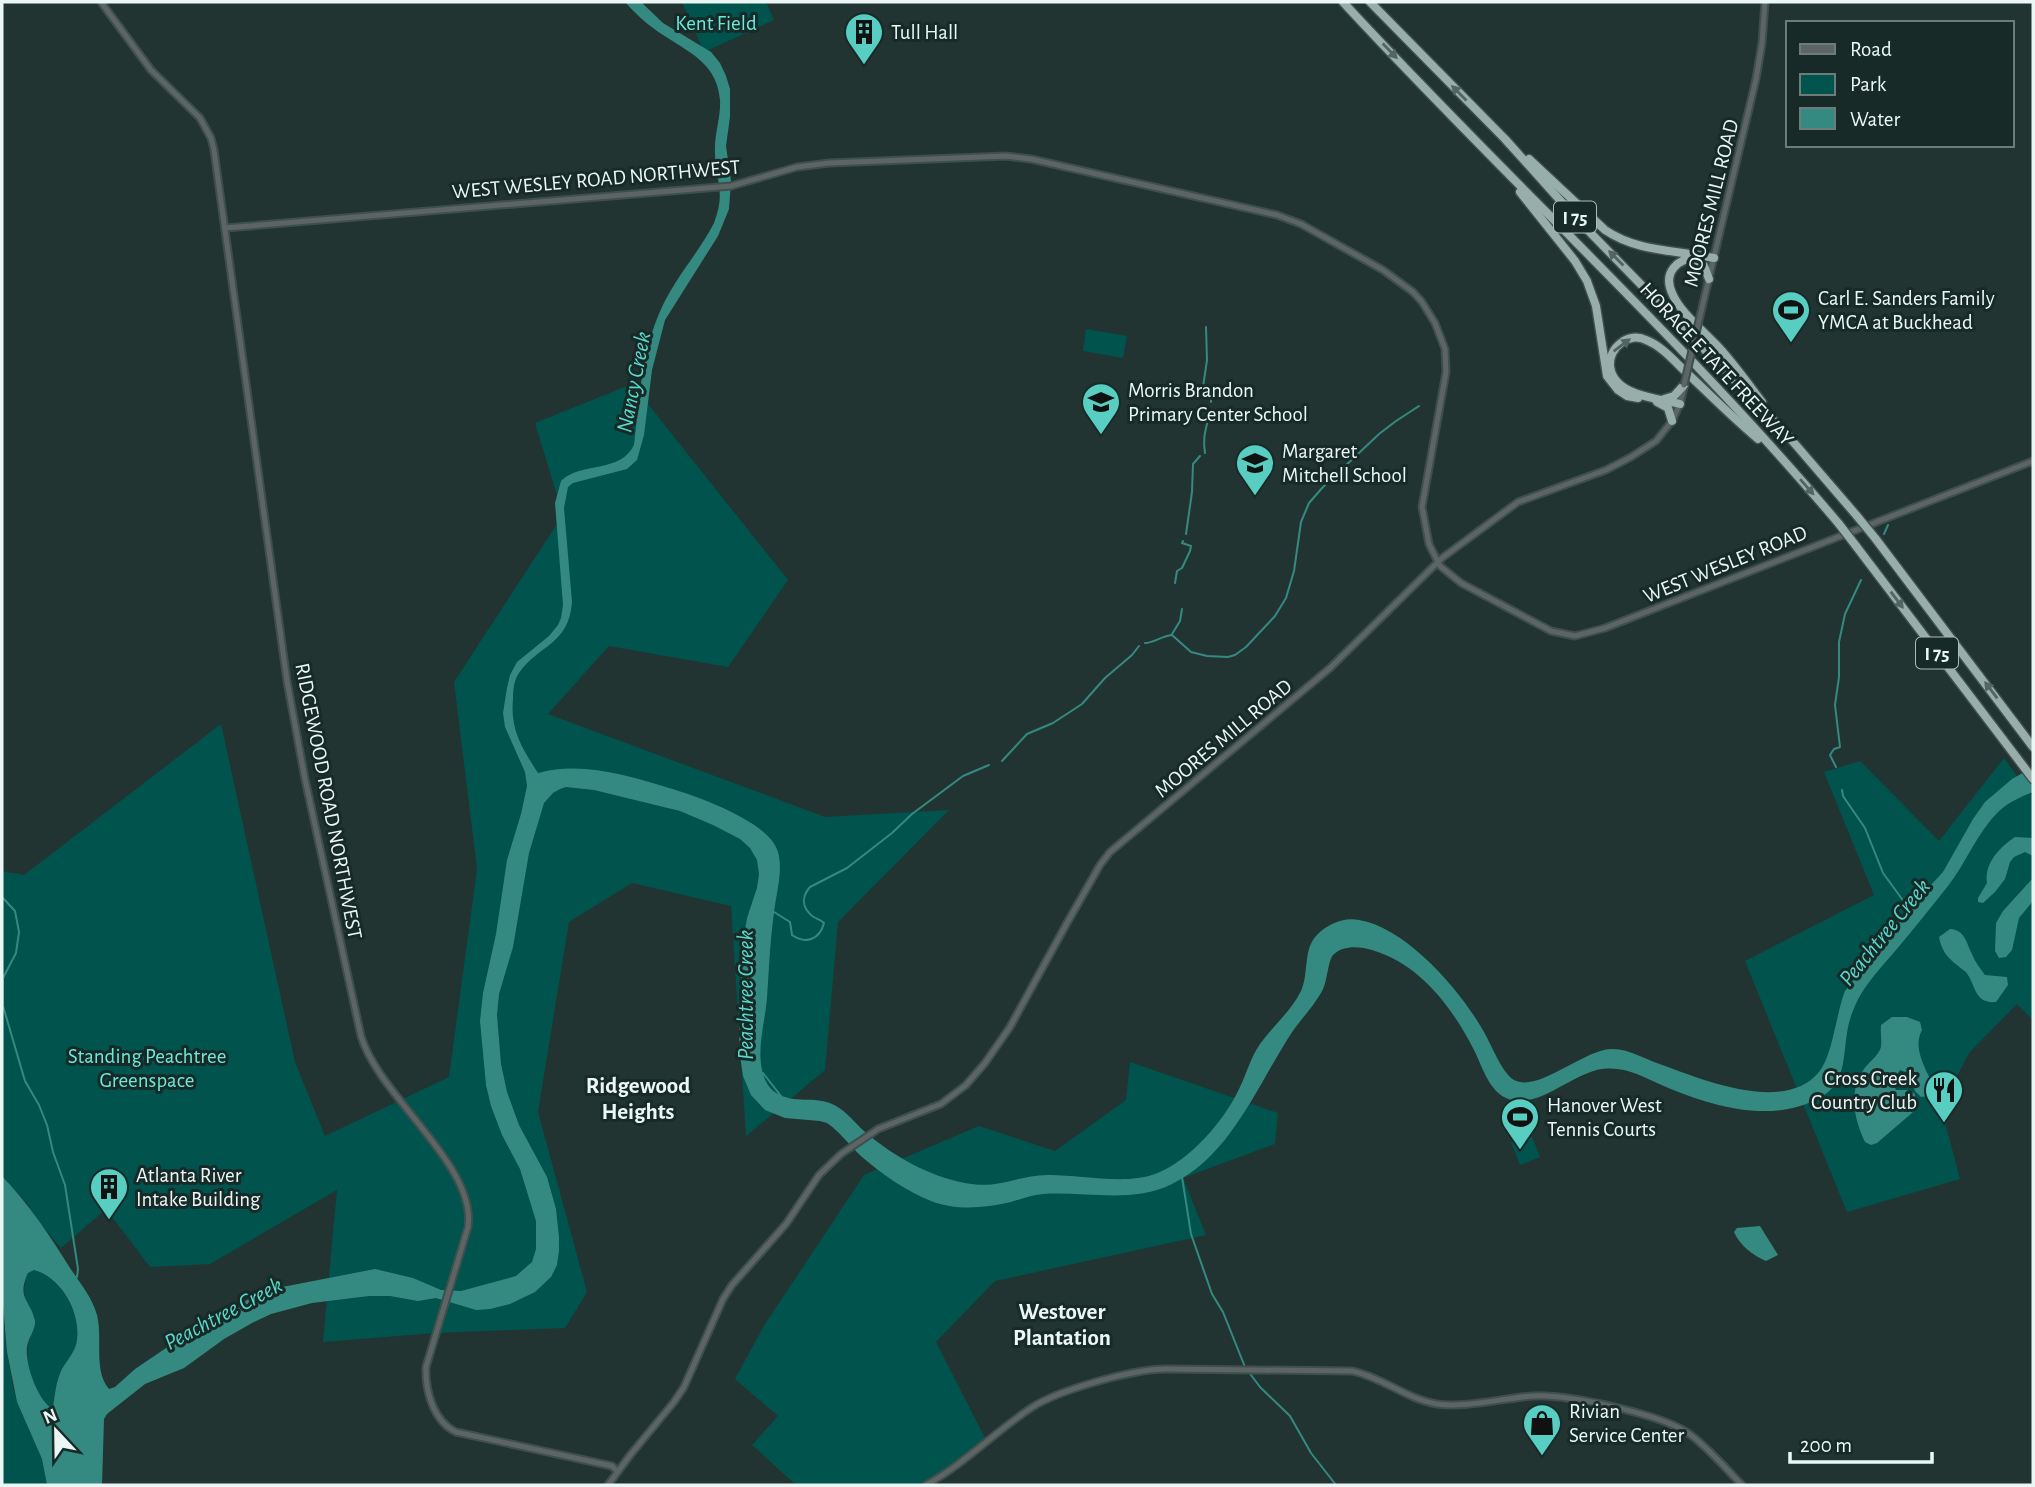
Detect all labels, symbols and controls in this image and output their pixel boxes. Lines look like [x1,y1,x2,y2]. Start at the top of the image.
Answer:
building icon: Tull Hall [843,11,885,66]
park label: Kent Field [675,13,757,34]
legend [1786,21,2014,147]
place label: Tull Hall [891,22,958,43]
text: Road [1850,39,1892,60]
one-way arrow [1382,42,1398,59]
text: Park [1850,74,1887,95]
one-way arrow [1451,85,1467,101]
text: Water [1850,109,1900,130]
street label: MOORES MILL ROAD [1681,117,1742,289]
street label: WEST WESLEY ROAD NORTHWEST [451,156,741,203]
road number: I 75 [1554,202,1596,232]
one-way arrow [1608,250,1624,267]
street label: HORACE E TATE FREEWAY [1636,279,1797,450]
place label: Carl E. Sanders Family YMCA at Buckhead [1818,288,1995,333]
sports icon: Carl E. Sanders Family YMCA at Buckhead [1770,289,1812,344]
water label: Nancy Creek [613,329,656,435]
one-way arrow [1613,338,1631,353]
place label: Morris Brandon Primary Center School [1128,380,1308,425]
school or university icon: Morris Brandon Primary Center School [1080,381,1122,436]
place label: Margaret Mitchell School [1282,441,1407,486]
school or university icon: Margaret Mitchell School [1234,442,1276,497]
one-way arrow [1799,478,1815,496]
street label: WEST WESLEY ROAD [1640,522,1810,607]
one-way arrow [1890,591,1904,610]
road number: I 75 [1916,638,1958,668]
street label: RIDGEWOOD ROAD NORTHWEST [291,661,366,941]
street label: MOORES MILL ROAD [1151,675,1296,802]
one-way arrow [1985,681,1999,699]
water label: Peachtree Creek [1835,875,1935,991]
water label: Peachtree Creek [735,930,758,1060]
park label: Standing Peachtree Greenspace [68,1046,226,1091]
place label: Cross Creek Country Club [1811,1068,1917,1113]
restaurant icon: Cross Creek Country Club [1923,1069,1965,1124]
district label: Ridgewood Heights [586,1075,690,1124]
place label: Hanover West Tennis Courts [1547,1095,1662,1140]
sports icon: Hanover West Tennis Courts [1499,1096,1541,1151]
place label: Atlanta River Intake Building [136,1165,261,1210]
building icon: Atlanta River Intake Building [88,1166,130,1221]
water label: Peachtree Creek [161,1273,287,1355]
district label: Westover Plantation [1013,1301,1111,1350]
north arrow [21,1396,91,1466]
place label: Rivian Service Center [1569,1401,1685,1446]
shop icon: Rivian Service Center [1521,1402,1563,1457]
text: N [41,1405,60,1428]
scale bar [1790,1420,1932,1464]
text: 200 m [1800,1435,1852,1456]

